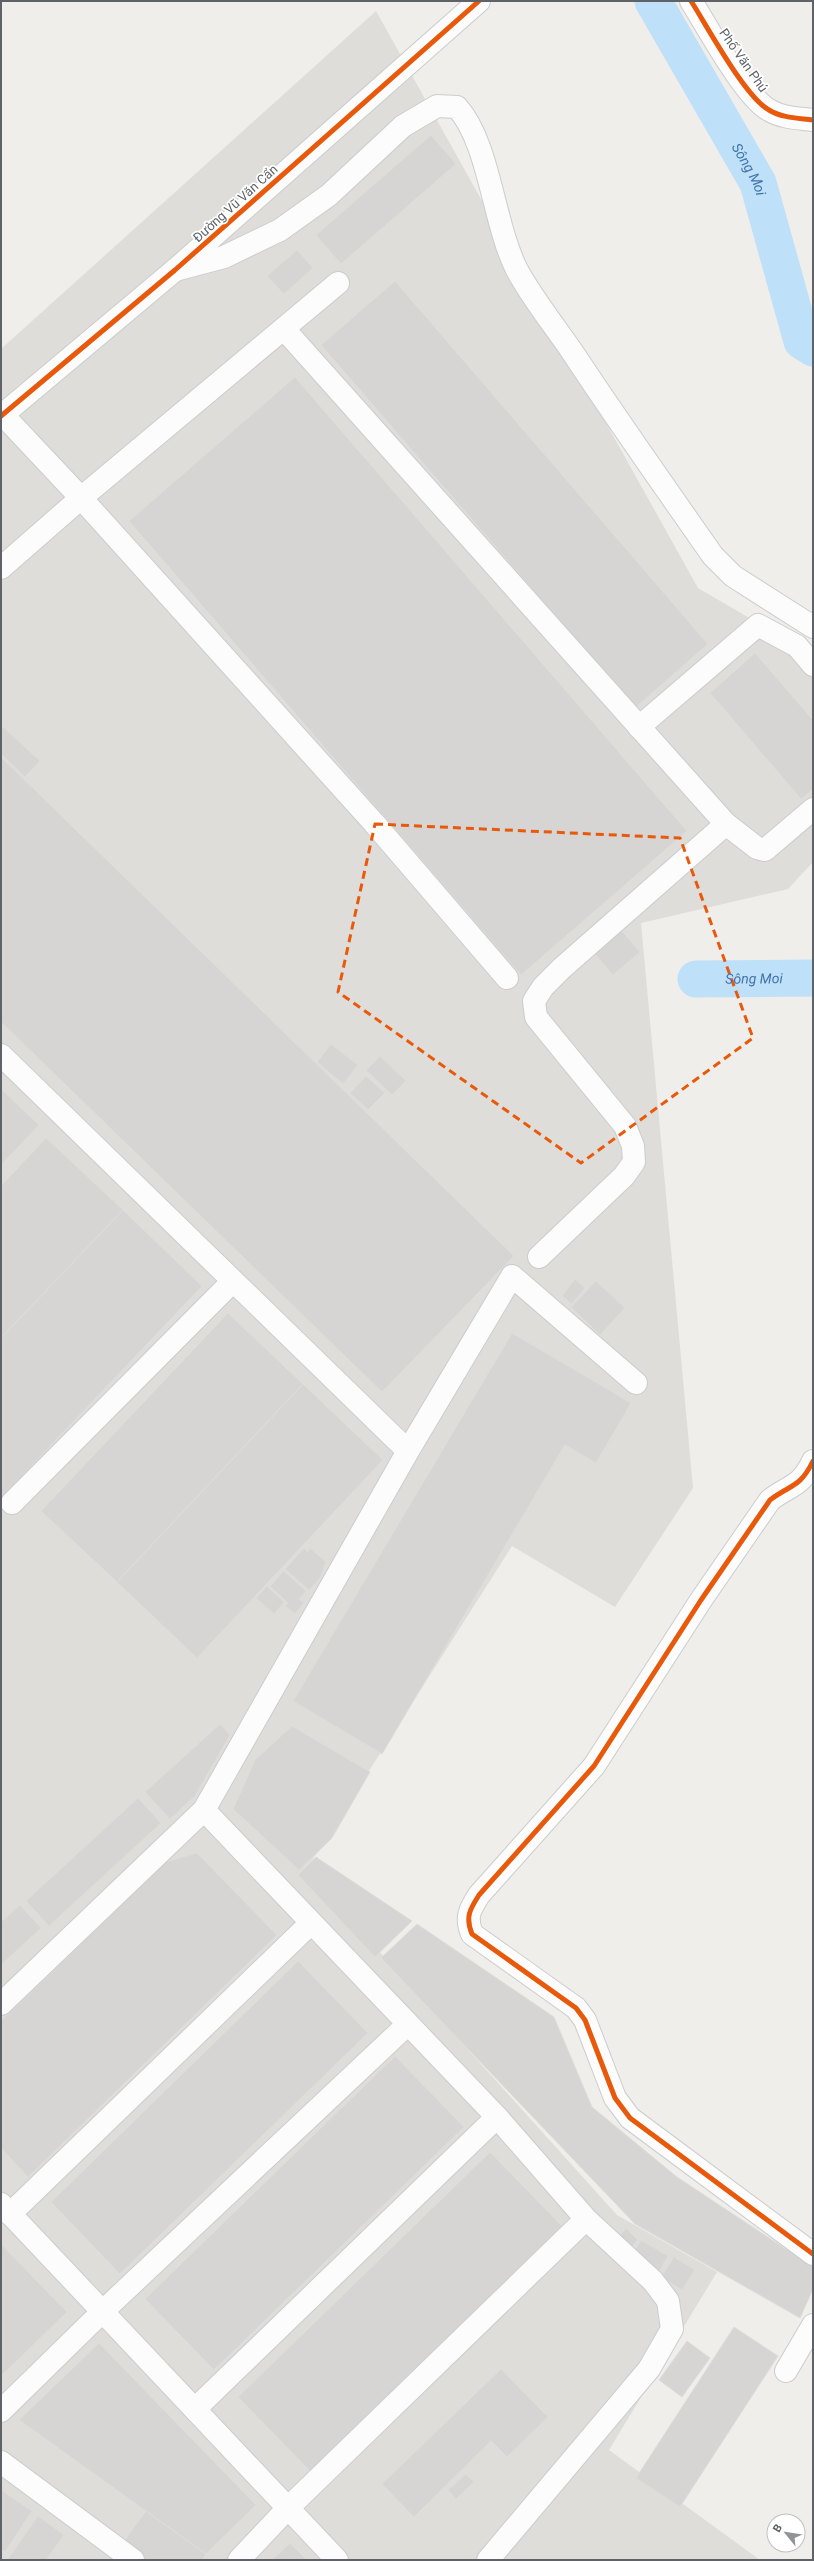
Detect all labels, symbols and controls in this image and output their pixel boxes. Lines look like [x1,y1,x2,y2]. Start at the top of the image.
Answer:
street label: Phố Văn Phú [716,26,771,95]
water label: Sông Moi [729,140,769,198]
street label: Đường Vũ Văn Cẩn [190,161,281,245]
water label: Sông Moi [725,970,783,987]
north arrow [766,2513,806,2553]
text: B [770,2522,785,2535]

